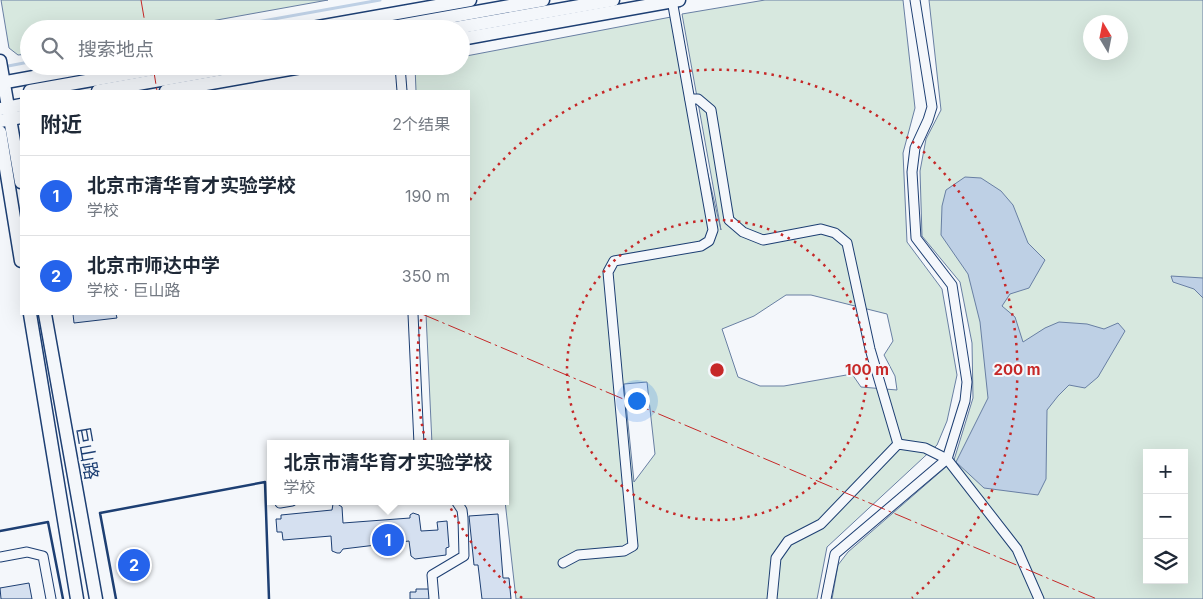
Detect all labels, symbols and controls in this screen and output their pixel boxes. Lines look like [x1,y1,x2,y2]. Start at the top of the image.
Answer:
north arrow [1083,15,1128,60]
search box [20,20,470,75]
icon: search [38,34,66,62]
text: 搜索地点 [78,38,154,61]
text: 附近 [40,112,82,137]
text: 2个结果 [392,114,450,134]
text: 北京市清华育才实验学校 [87,174,296,197]
text: 1 [53,186,59,206]
text: 190 m [405,186,450,206]
text: 学校 [87,200,119,220]
text: 北京市师达中学 [87,254,220,277]
text: 2 [51,266,61,286]
text: 350 m [402,266,450,286]
text: 学校 · 巨山路 [87,280,181,300]
text: 100 m [845,360,889,379]
text: 200 m [994,360,1040,379]
centre of rings [708,361,726,379]
your location [624,388,650,414]
street label: 巨山路 [72,425,103,481]
popup [267,440,509,505]
map controls [1143,449,1188,584]
button: + [1143,449,1188,494]
text: 北京市清华育才实验学校 [283,451,493,474]
text: 学校 [283,477,316,497]
button: − [1143,494,1188,539]
pin: 1 [372,521,404,559]
button: layers [1143,539,1188,584]
pin: 2 [118,546,150,584]

